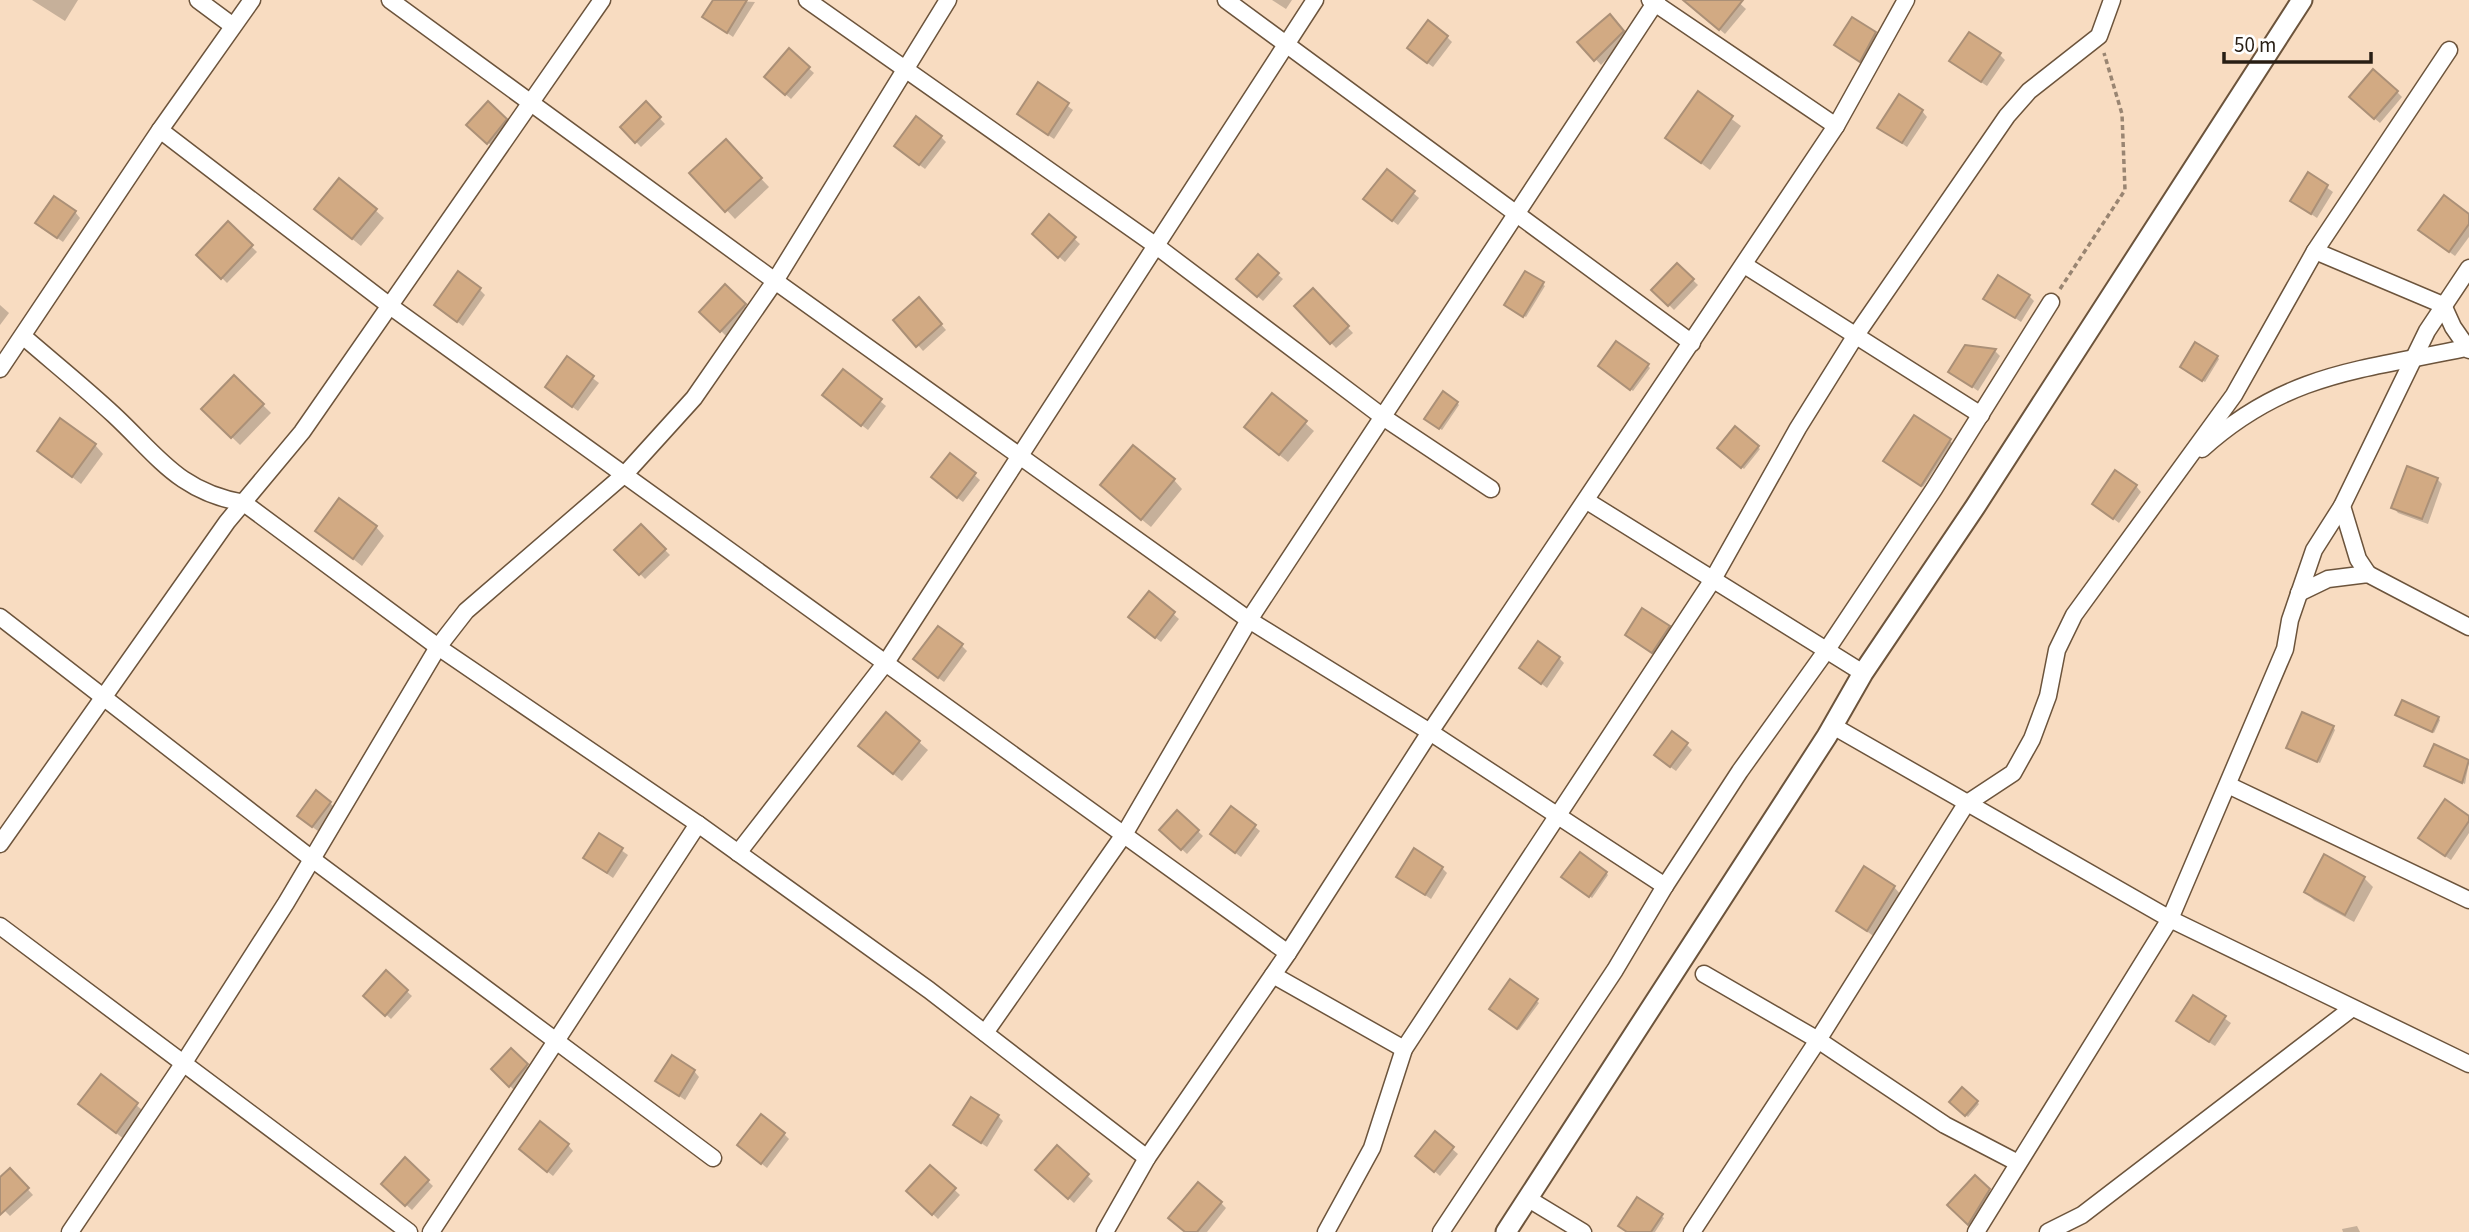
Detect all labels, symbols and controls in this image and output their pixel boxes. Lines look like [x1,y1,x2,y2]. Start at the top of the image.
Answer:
scale bar [2224,21,2371,65]
text: 50 m [2234,30,2276,60]

